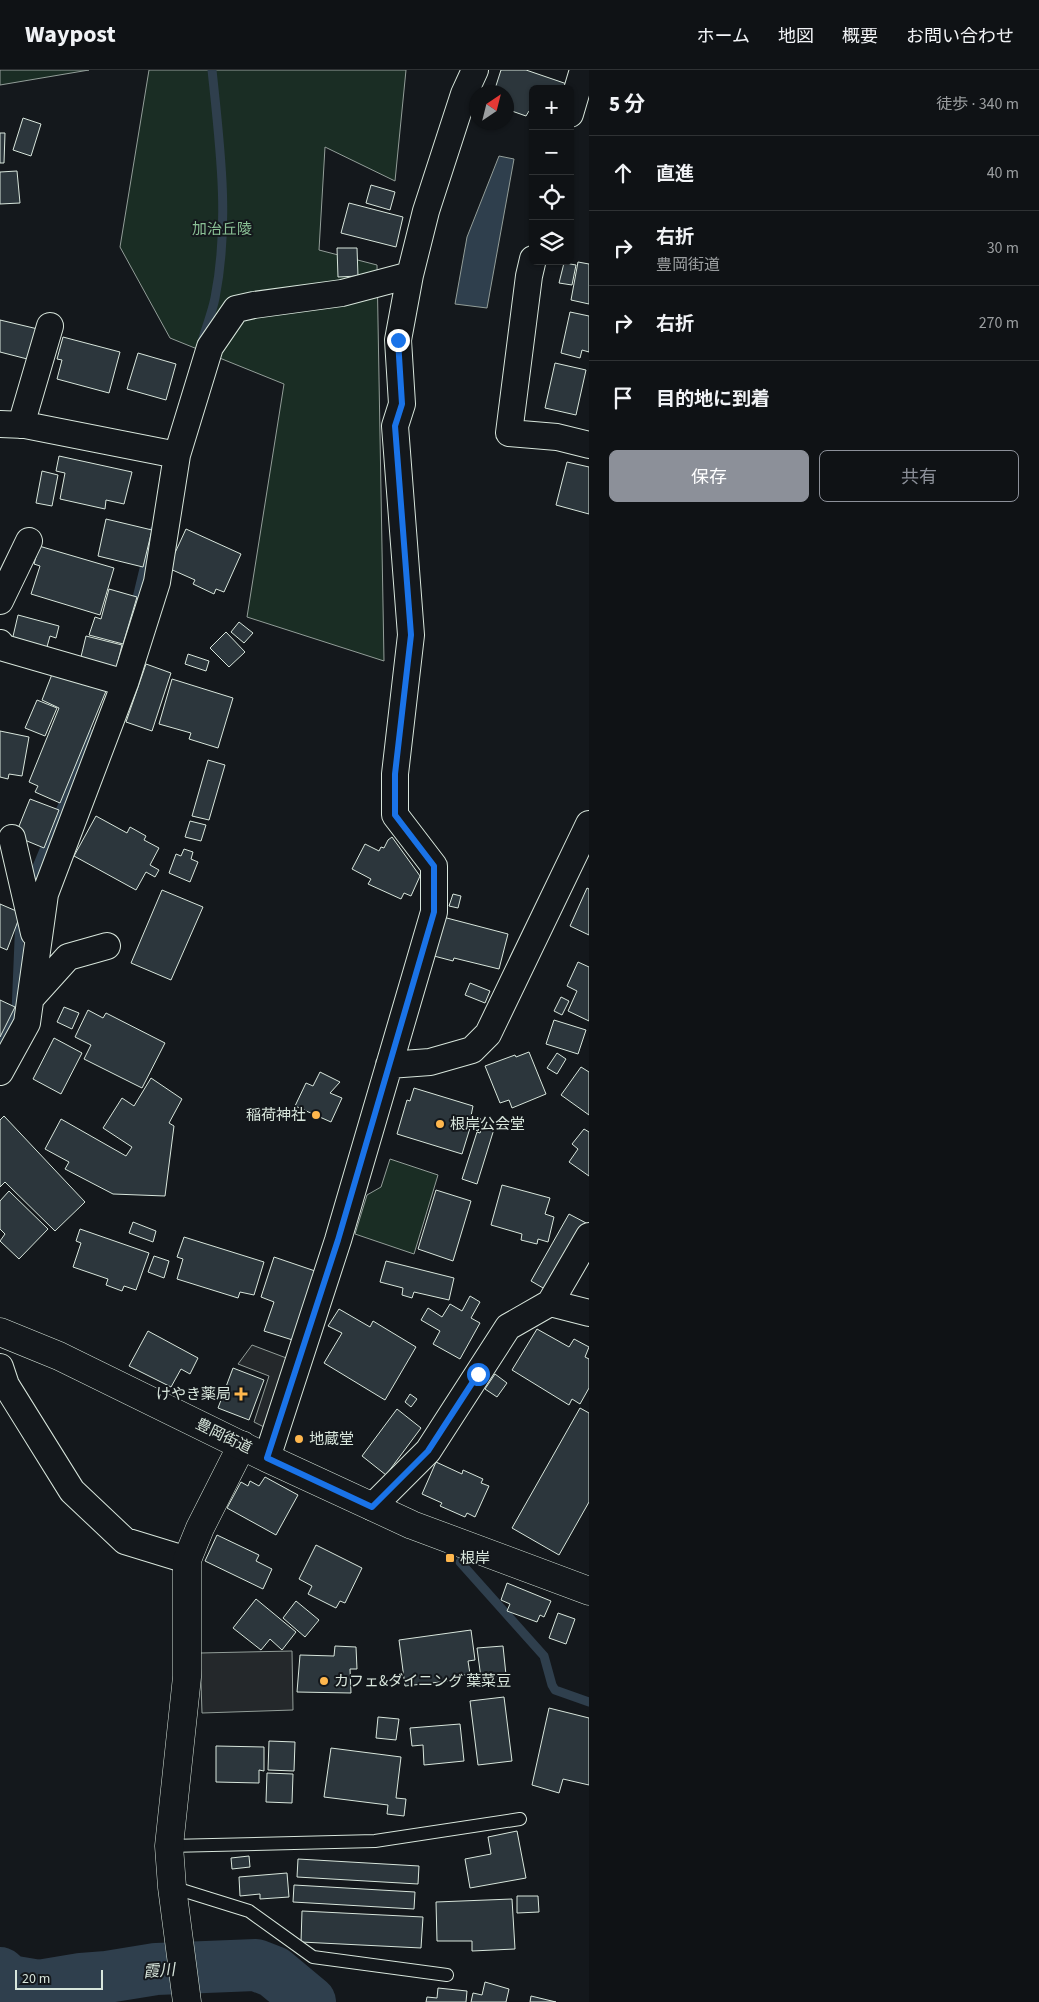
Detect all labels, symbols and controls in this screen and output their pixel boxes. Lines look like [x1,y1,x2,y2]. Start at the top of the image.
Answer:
text: Waypost [25,17,116,52]
text: ホーム [697,24,750,49]
text: 地図 [778,24,814,49]
text: 概要 [842,24,878,49]
text: お問い合わせ [906,24,1014,49]
north arrow [469,85,514,130]
map controls [529,85,574,265]
button: + [529,85,574,130]
text: 5 分 [609,89,645,119]
text: 徒歩 · 340 m [936,93,1019,115]
button: − [529,130,574,175]
icon: ahead [609,159,637,187]
text: 直進 [656,161,694,188]
text: 40 m [987,162,1019,184]
button: locate [529,175,574,220]
park label: 加治丘陵 [192,219,252,240]
button: layers [529,220,574,265]
text: 右折 [656,224,694,251]
icon: right [609,234,637,262]
text: 30 m [987,237,1019,259]
text: 豊岡街道 [656,254,720,276]
icon: right [609,309,637,337]
text: 右折 [656,311,694,338]
text: 270 m [979,312,1019,334]
route end [387,329,410,352]
icon: arrive [609,384,637,412]
text: 目的地に到着 [656,386,770,413]
button: 保存 [609,450,809,502]
button: 共有 [819,450,1019,502]
place label: 稲荷神社 [246,1105,306,1126]
marker: 稲荷神社 [310,1109,322,1121]
place label: 根岸公会堂 [450,1114,525,1135]
marker: 根岸公会堂 [434,1118,446,1130]
route start [467,1363,490,1386]
place label: けやき薬局 [156,1384,231,1405]
marker: けやき薬局 [235,1388,247,1400]
street label: 豊岡街道 [192,1414,255,1459]
place label: 地蔵堂 [309,1429,354,1450]
marker: 地蔵堂 [293,1433,305,1445]
place label: 根岸 [460,1548,490,1569]
marker: 根岸 [444,1552,456,1564]
place label: カフェ&ダイニング 葉菜豆 [334,1671,511,1692]
marker: カフェ&ダイニング 葉菜豆 [318,1675,330,1687]
water label: 霞川 [142,1958,178,1983]
scale bar [15,1967,102,1990]
text: 20 m [22,1969,50,1989]

